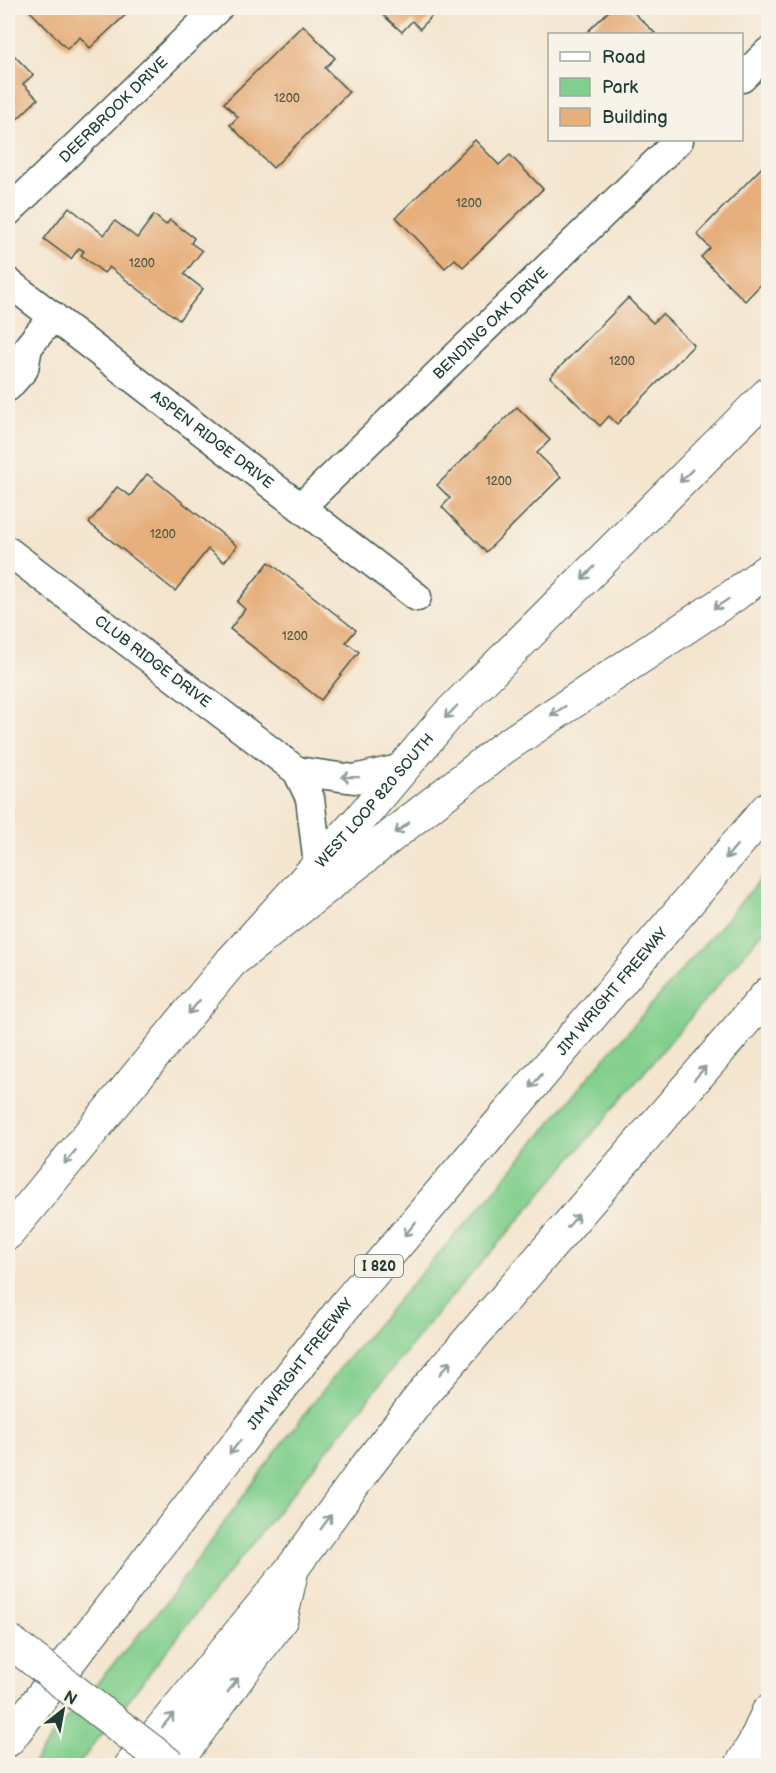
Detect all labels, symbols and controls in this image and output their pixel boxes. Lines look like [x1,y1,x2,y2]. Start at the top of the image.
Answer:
legend [548,33,743,141]
text: Road [602,47,646,68]
street label: DEERBROOK DRIVE [55,53,172,167]
text: Park [602,77,638,98]
house number: 1200 [274,91,300,106]
text: Building [602,107,668,128]
house number: 1200 [456,196,482,211]
house number: 1200 [129,256,155,271]
street label: BENDING OAK DRIVE [429,263,552,384]
house number: 1200 [609,354,635,369]
street label: ASPEN RIDGE DRIVE [147,387,277,493]
one-way arrow [678,468,693,483]
house number: 1200 [486,474,512,489]
house number: 1200 [150,527,176,542]
one-way arrow [580,566,595,581]
one-way arrow [713,598,730,610]
street label: CLUB RIDGE DRIVE [90,611,215,712]
house number: 1200 [282,629,308,644]
one-way arrow [444,704,458,719]
one-way arrow [550,706,567,718]
street label: WEST LOOP 820 SOUTH [312,730,438,872]
one-way arrow [341,771,361,783]
one-way arrow [394,821,410,834]
one-way arrow [724,844,737,860]
street label: JIM WRIGHT FREEWAY [553,924,672,1060]
one-way arrow [187,999,201,1014]
one-way arrow [693,1066,707,1081]
one-way arrow [529,1073,543,1088]
one-way arrow [63,1149,77,1164]
one-way arrow [566,1213,579,1229]
one-way arrow [403,1221,417,1236]
road number: I 820 [355,1255,403,1277]
street label: JIM WRIGHT FREEWAY [243,1294,357,1434]
one-way arrow [438,1361,452,1376]
one-way arrow [229,1439,242,1455]
one-way arrow [320,1515,332,1531]
one-way arrow [227,1677,239,1693]
north arrow [33,1680,93,1740]
text: N [60,1687,80,1710]
one-way arrow [161,1713,175,1728]

